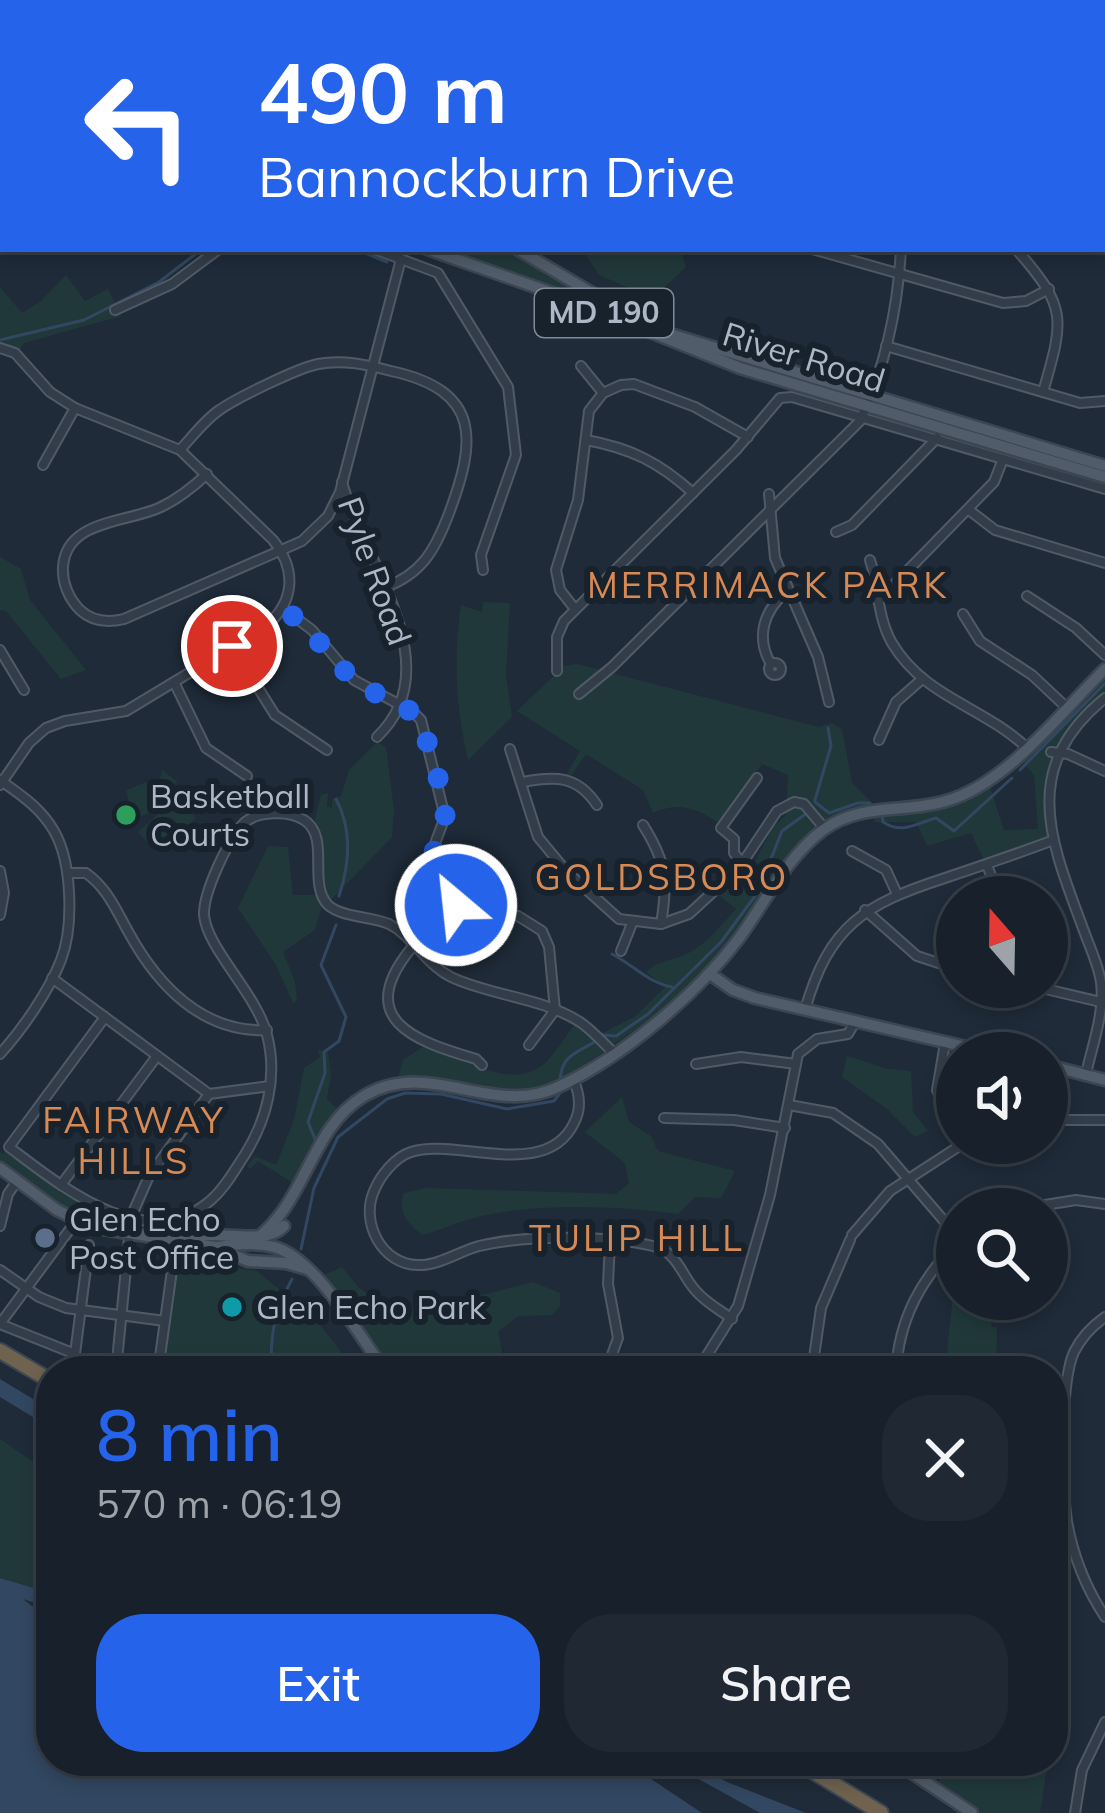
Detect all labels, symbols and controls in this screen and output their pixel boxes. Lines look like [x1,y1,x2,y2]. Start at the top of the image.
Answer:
text: 490 m [258,39,508,144]
icon: left [60,48,216,204]
text: Bannockburn Drive [258,143,735,211]
road number: MD 190 [535,289,673,337]
street label: River Road [718,312,890,401]
street label: Pyle Road [330,491,421,650]
district label: MERRIMACK PARK [587,562,949,607]
pin [181,595,283,697]
icon: arrive [199,613,265,679]
place label: Basketball Courts [150,775,310,854]
marker: Basketball Courts [113,802,139,828]
position arrow [393,842,519,968]
district label: GOLDSBORO [535,854,789,899]
north arrow [936,876,1068,1008]
map controls [936,876,1068,1320]
button: sound [936,1032,1068,1164]
district label: FAIRWAY HILLS [42,1097,226,1183]
button: search [936,1188,1068,1320]
place label: Glen Echo Post Office [69,1198,234,1277]
district label: TULIP HILL [529,1215,745,1260]
marker: Glen Echo Post Office [32,1225,58,1251]
place label: Glen Echo Park [256,1286,487,1327]
marker: Glen Echo Park [219,1294,245,1320]
text: 8 min [96,1389,283,1479]
button: close [882,1395,1008,1521]
text: 570 m · 06:19 [96,1479,342,1528]
button: Exit [96,1614,540,1752]
button: Share [564,1614,1008,1752]

